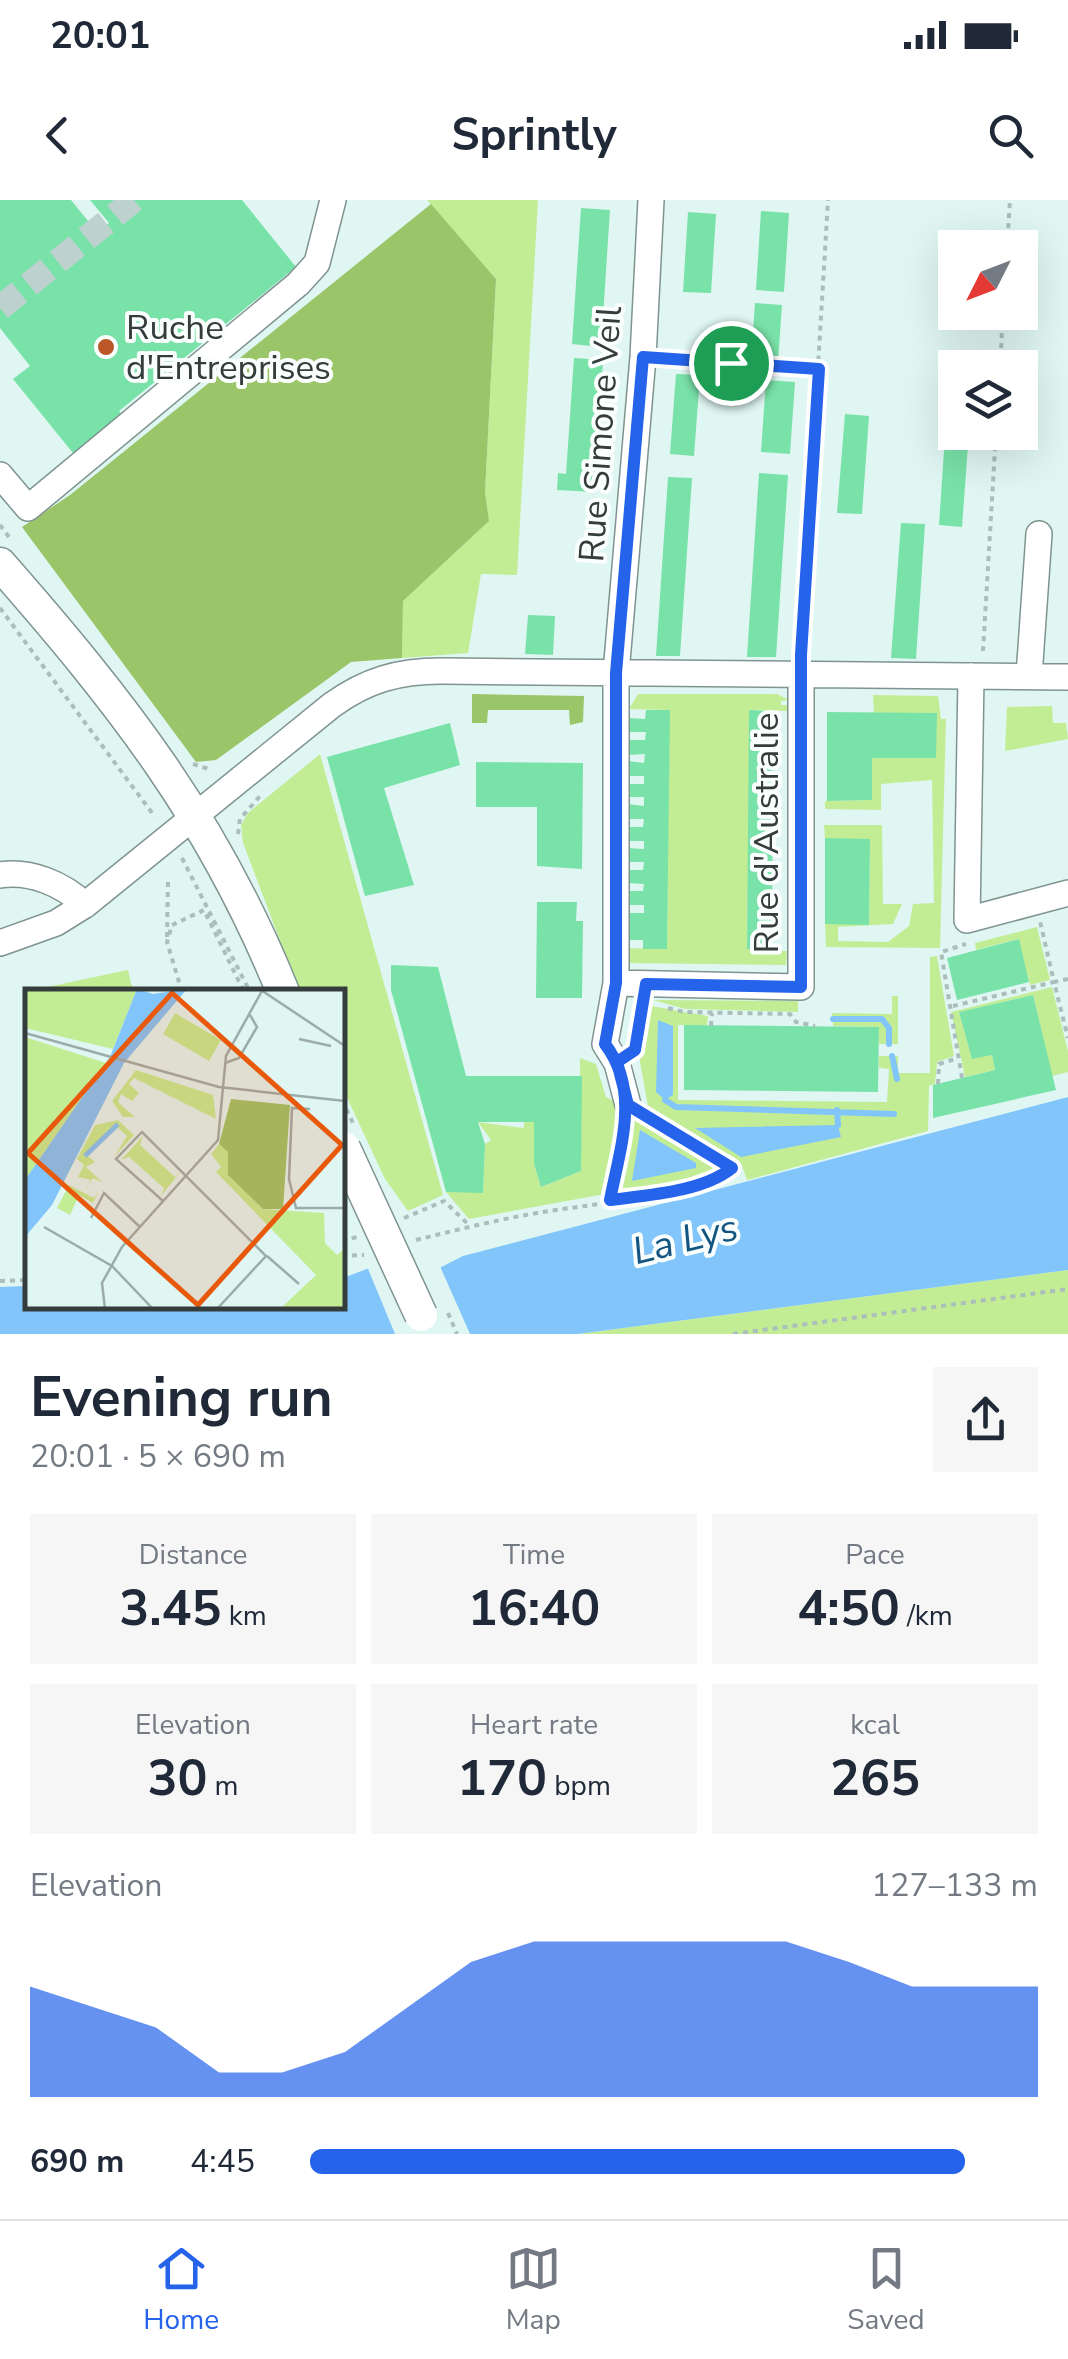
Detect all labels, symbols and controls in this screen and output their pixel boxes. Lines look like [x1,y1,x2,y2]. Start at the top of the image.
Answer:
text: 20:01 [50,10,151,61]
text: Sprintly [451,105,617,166]
icon: back [30,108,85,163]
icon: search [983,108,1038,163]
north arrow [938,230,1038,330]
map controls [938,230,1038,450]
place label: Ruche d'Entreprises [126,304,331,391]
street label: Rue Simone Veil [568,304,633,564]
pin [689,321,774,406]
marker: Ruche d'Entreprises [95,336,117,358]
icon: arrive [704,336,759,391]
button: layers [938,350,1038,450]
street label: Rue d'Australie [743,713,790,953]
inset map [25,989,345,1309]
water label: La Lys [627,1202,743,1277]
text: Evening run [30,1360,333,1435]
button: share [933,1367,1038,1472]
text: 20:01 · 5 × 690 m [30,1435,286,1478]
text: Distance [139,1536,247,1574]
text: Time [503,1536,565,1574]
text: Pace [845,1536,905,1574]
text: 3.45 [119,1574,222,1643]
text: 16:40 [468,1574,600,1643]
text: 4:50 [797,1574,900,1643]
text: km [222,1597,267,1635]
text: /km [900,1597,953,1635]
text: Elevation [135,1706,251,1744]
text: Heart rate [470,1706,598,1744]
text: kcal [850,1706,900,1744]
text: 30 [147,1744,207,1813]
text: 170 [457,1744,547,1813]
text: 265 [830,1744,920,1813]
text: m [207,1767,239,1805]
text: bpm [547,1767,611,1805]
text: Elevation [30,1864,163,1907]
text: 127–133 m [871,1864,1038,1907]
text: 690 m [30,2140,124,2183]
text: 4:45 [190,2140,255,2183]
tab: Home [143,2241,219,2339]
tab: Map [506,2241,561,2339]
tab: Saved [847,2241,925,2339]

